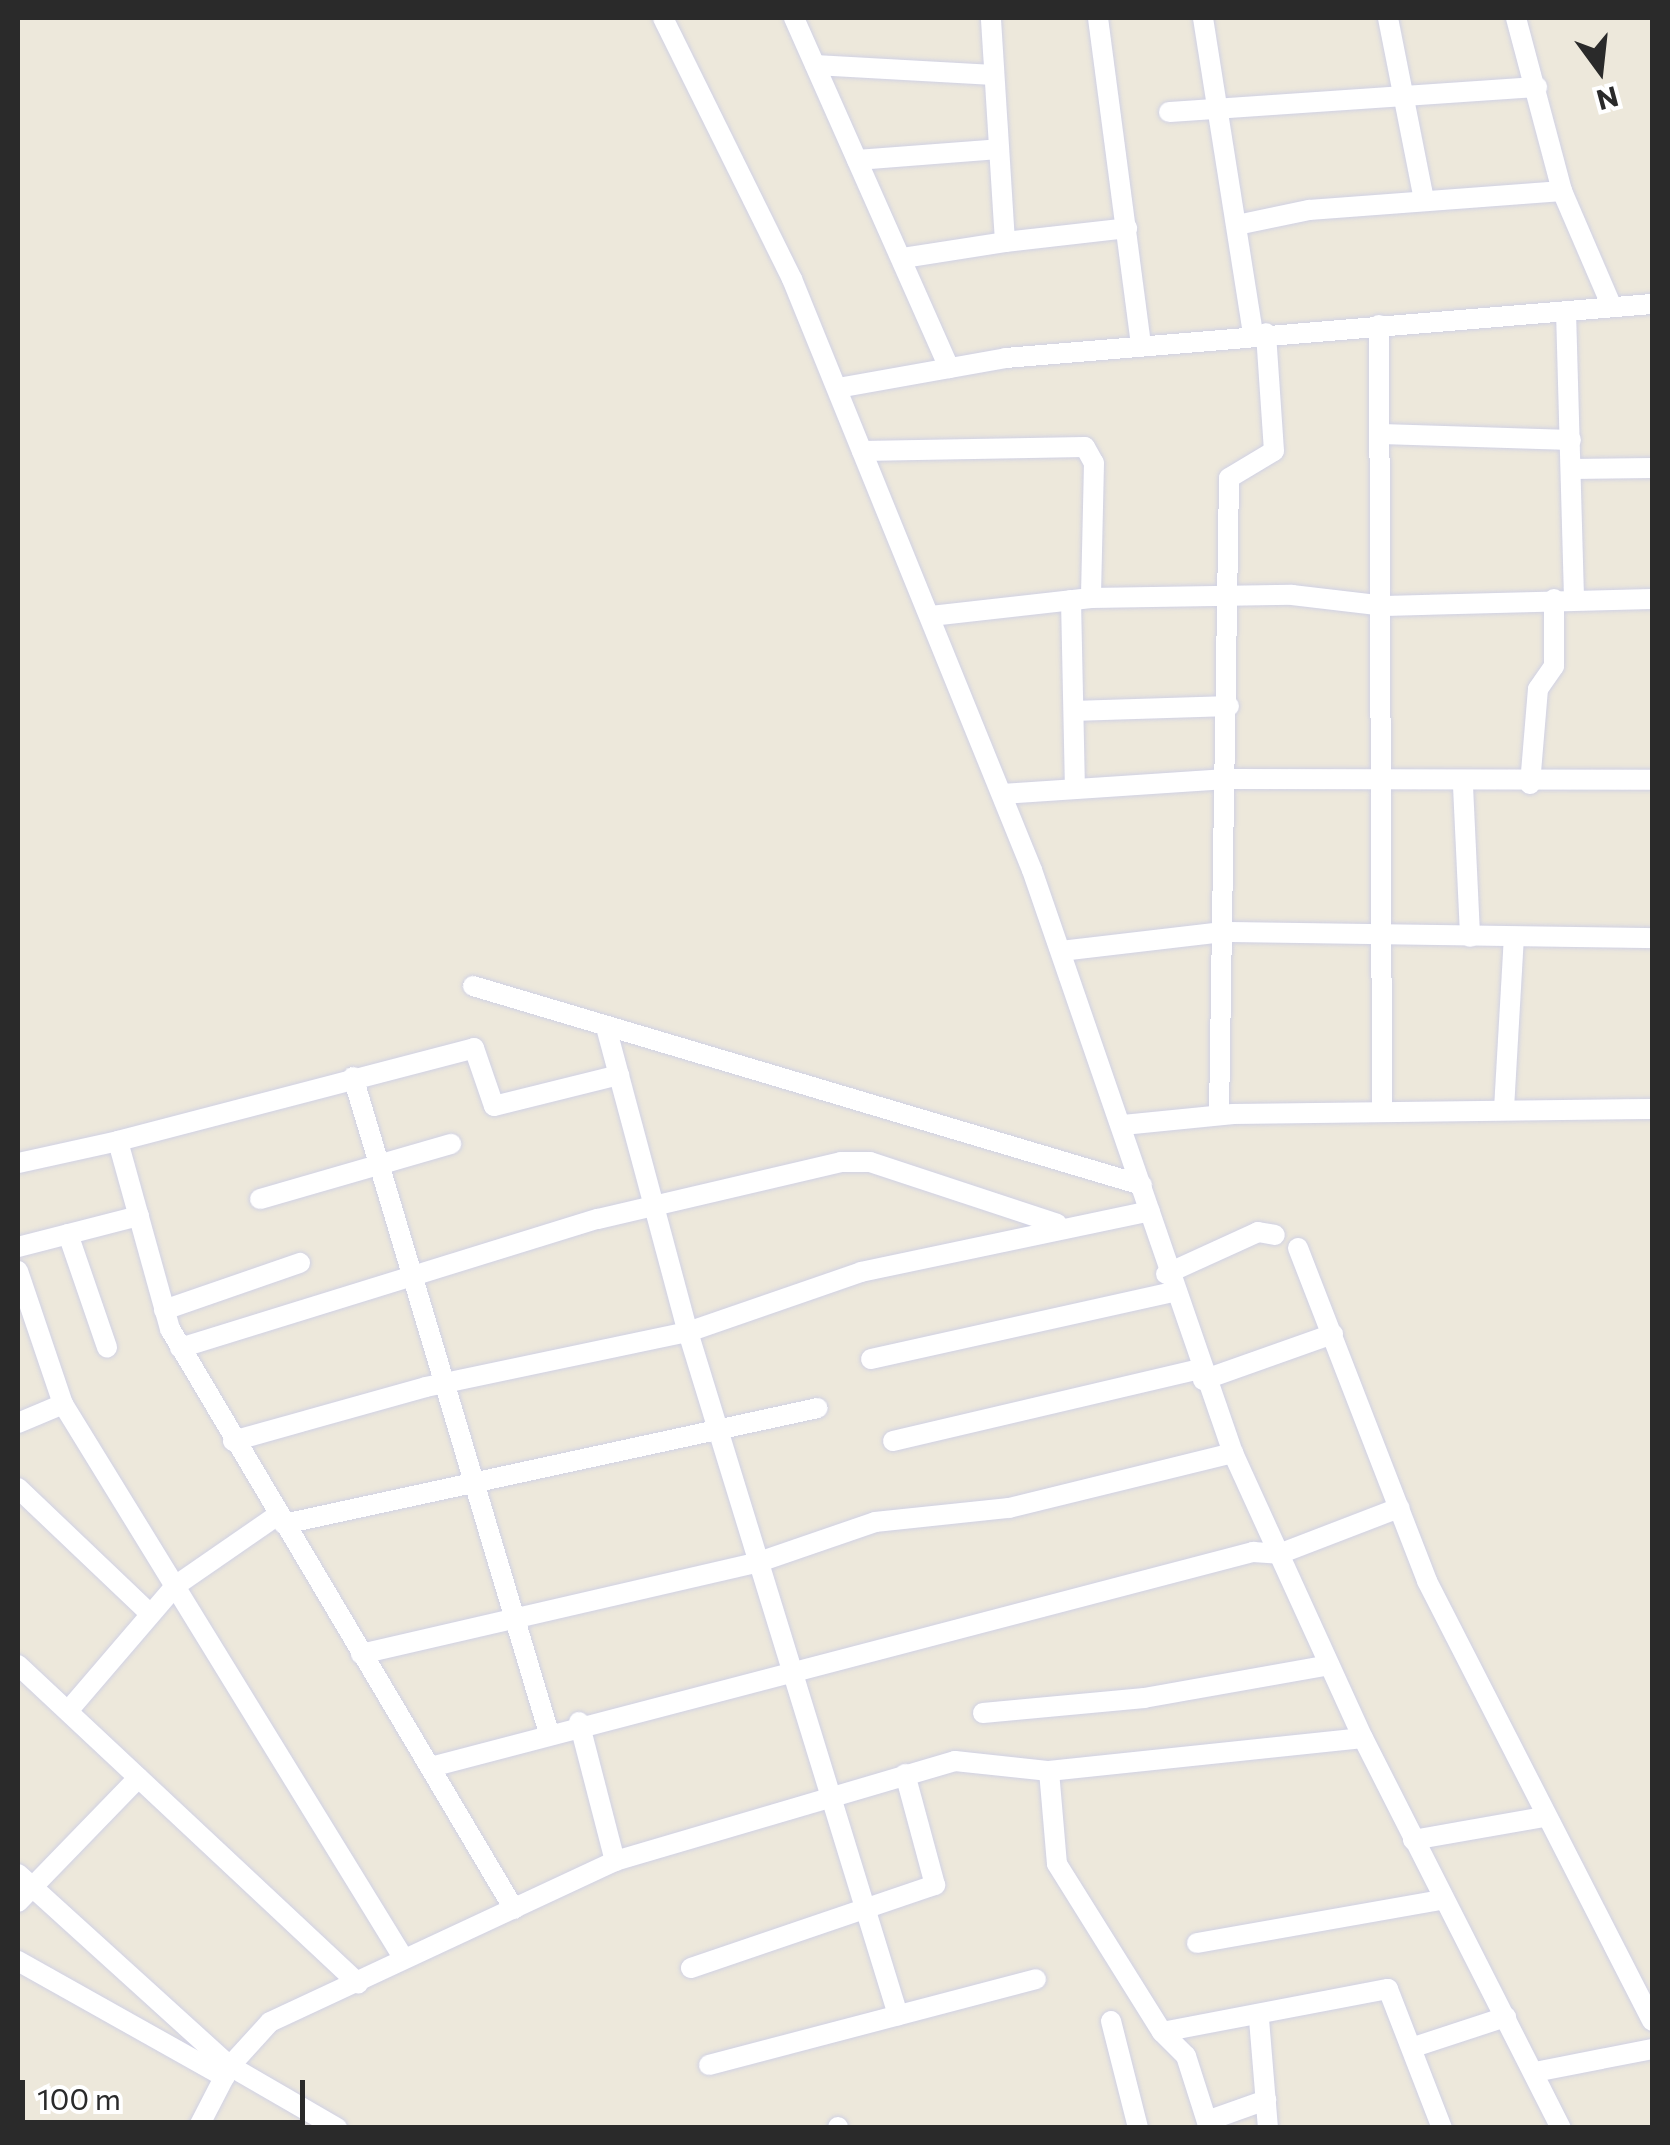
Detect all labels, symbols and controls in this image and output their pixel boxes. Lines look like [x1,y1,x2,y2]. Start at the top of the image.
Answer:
north arrow [1550,20,1650,120]
text: N [1593,80,1622,118]
scale bar [25,2060,310,2122]
text: 100 m [37,2079,121,2116]

